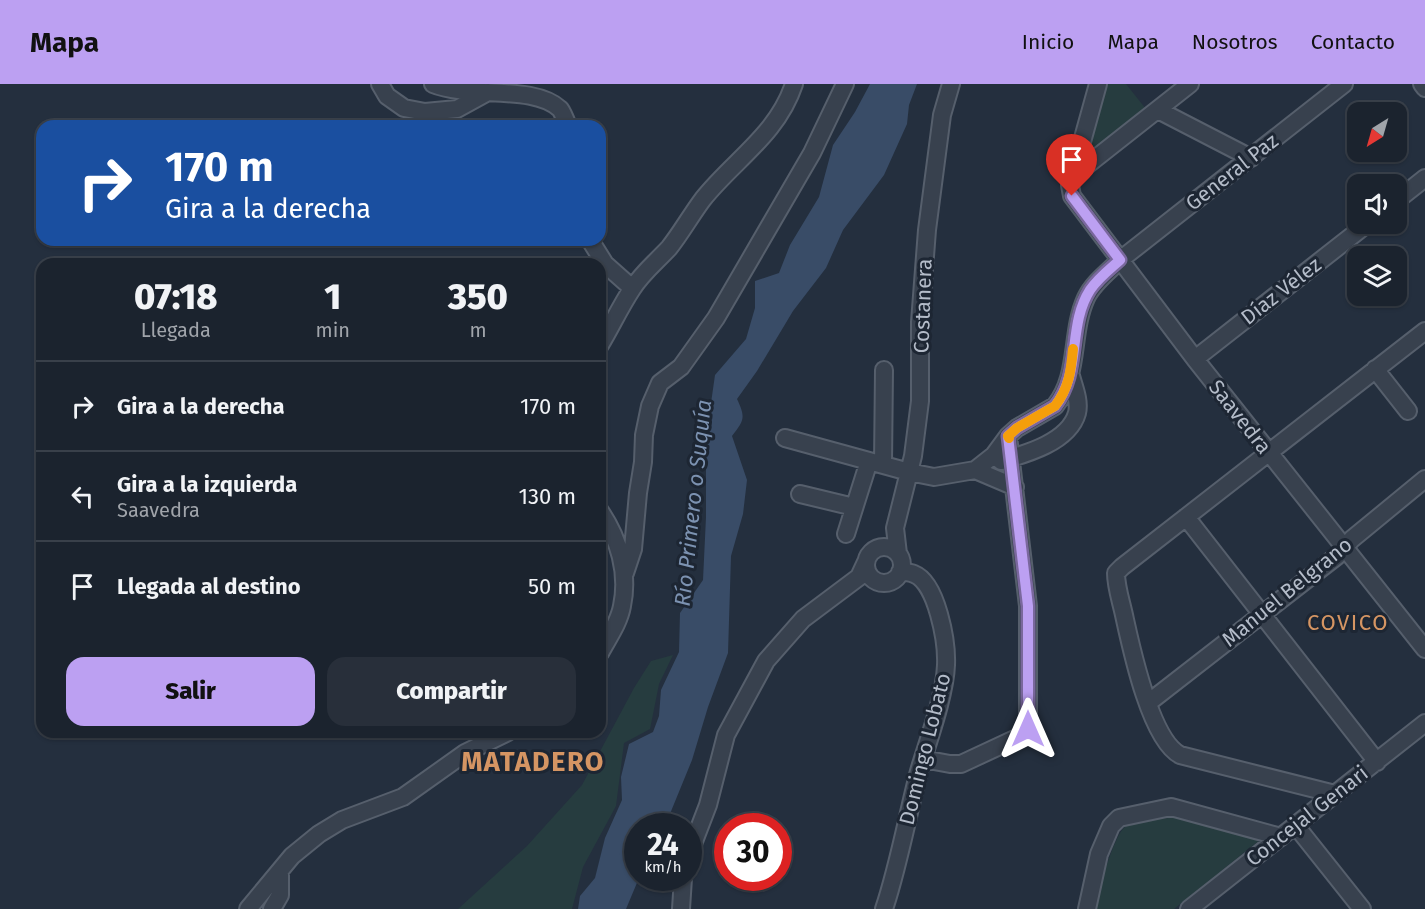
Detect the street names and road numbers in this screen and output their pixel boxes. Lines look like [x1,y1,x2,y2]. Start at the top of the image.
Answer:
street label: General Paz [1180,128,1284,216]
street label: Díaz Vélez [1236,252,1326,330]
street label: Costanera [908,258,938,354]
street label: Saavedra [1203,375,1277,459]
street label: Manuel Belgrano [1217,532,1357,652]
street label: Domingo Lobato [894,670,956,828]
street label: Concejal Genari [1241,760,1373,872]

